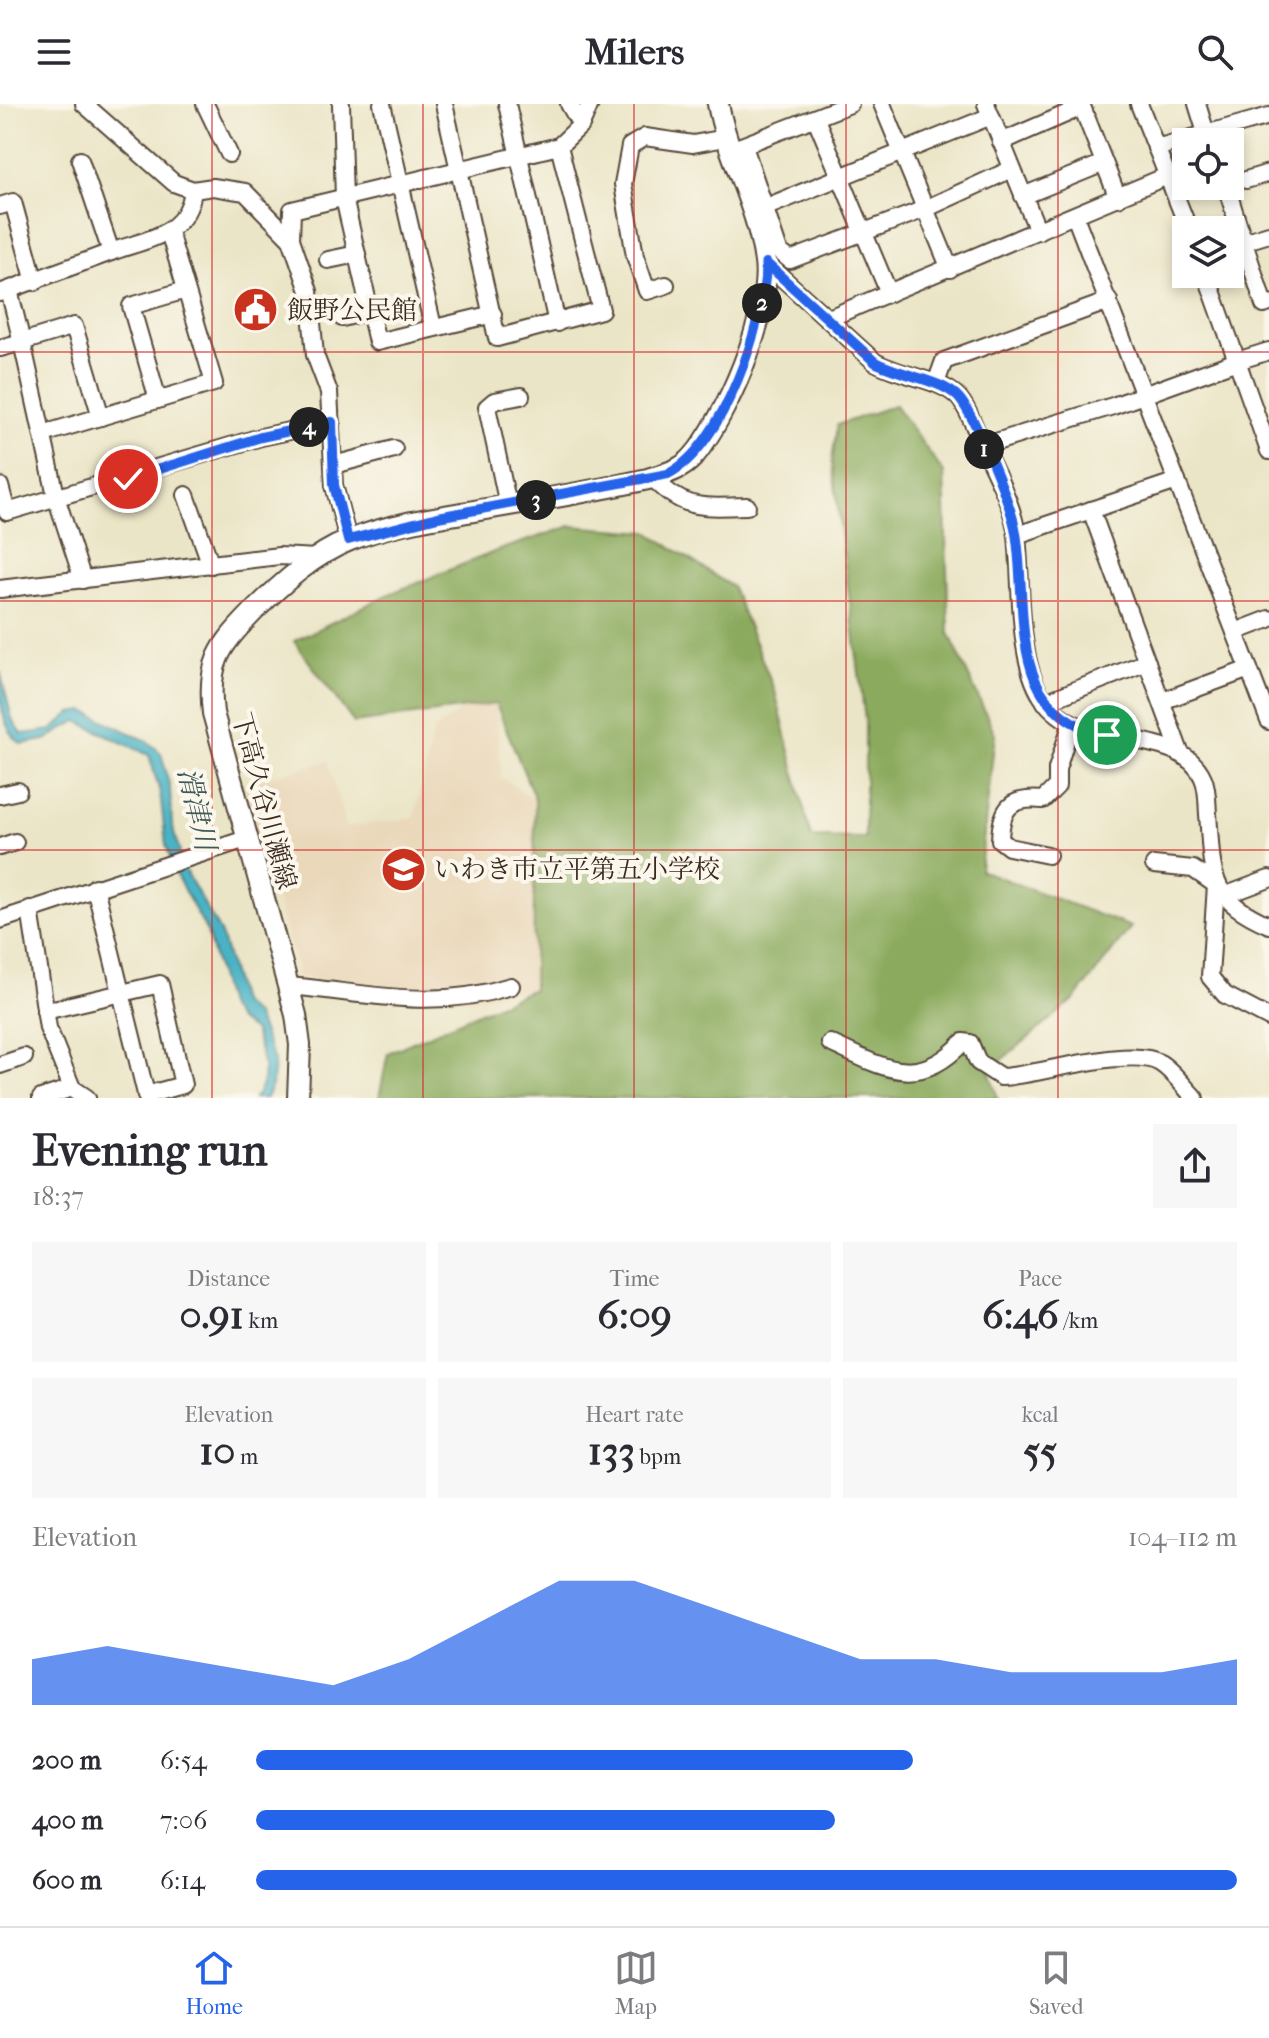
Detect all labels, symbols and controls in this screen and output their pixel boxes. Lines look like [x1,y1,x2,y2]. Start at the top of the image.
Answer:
icon: menu [32,30,76,74]
icon: search [1193,30,1237,74]
text: Milers [585,31,684,73]
map controls [1172,128,1244,288]
button: locate [1172,128,1244,200]
button: layers [1172,216,1244,288]
pin: 2 [742,283,782,323]
public building icon: 飯野公民館 [232,286,280,334]
text: 2 [756,290,768,316]
place label: 飯野公民館 [287,295,417,326]
pin: 4 [289,407,329,447]
text: 4 [303,414,316,440]
pin: 1 [964,429,1004,469]
text: 1 [980,436,988,462]
pin [94,445,162,513]
icon: check [106,457,150,501]
pin: 3 [516,480,556,520]
text: 3 [531,487,541,513]
pin [1073,701,1141,769]
street label: 下高久谷川瀬線 [225,709,303,893]
icon: arrive [1085,713,1129,757]
water label: 滑津川 [171,764,223,857]
school or university icon: いわき市立平第五小学校 [379,845,427,893]
place label: いわき市立平第五小学校 [434,854,720,885]
button: share [1153,1124,1237,1208]
text: Evening run [32,1125,267,1176]
text: 18:37 [32,1181,84,1212]
text: Distance [187,1266,270,1292]
text: Time [609,1266,659,1292]
text: Pace [1018,1266,1062,1292]
text: 0.91 [179,1292,244,1338]
text: 6:09 [597,1292,672,1338]
text: 6:46 [982,1292,1059,1338]
text: km [244,1308,278,1334]
text: /km [1059,1308,1098,1334]
text: Elevation [184,1402,273,1428]
text: Heart rate [585,1402,684,1428]
text: kcal [1022,1402,1059,1428]
text: 10 [199,1428,235,1474]
text: 133 [588,1428,635,1474]
text: 55 [1023,1428,1057,1474]
text: m [235,1444,258,1470]
text: bpm [635,1444,681,1470]
text: Elevation [32,1522,137,1553]
text: 104–112 m [1128,1522,1237,1553]
text: 200 m [32,1745,101,1776]
text: 6:54 [160,1745,207,1776]
text: 400 m [32,1805,103,1836]
text: 7:06 [160,1805,207,1836]
text: 600 m [32,1865,102,1896]
text: 6:14 [160,1865,205,1896]
tab: Home [186,1946,243,2020]
tab: Map [614,1946,658,2020]
tab: Saved [1029,1946,1083,2020]

